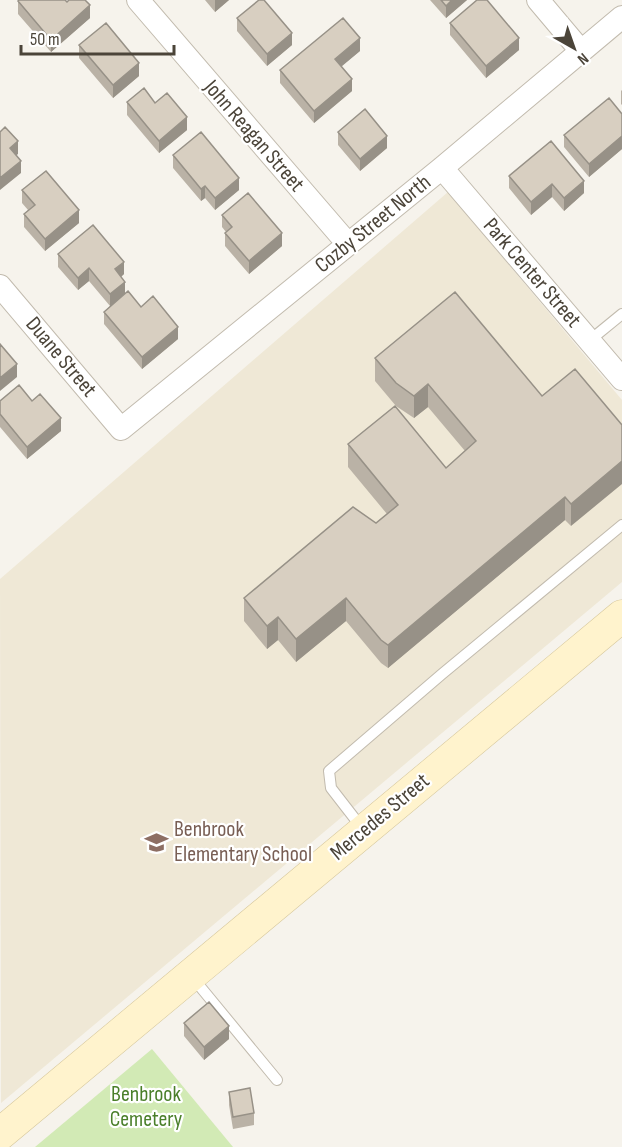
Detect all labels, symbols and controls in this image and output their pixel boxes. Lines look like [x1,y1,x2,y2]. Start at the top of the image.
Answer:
scale bar [21,18,174,56]
north arrow [544,18,604,78]
text: 50 m [30,29,60,50]
text: N [573,48,592,68]
street label: John Reagan Street [197,74,310,198]
street label: Cozby Street North [310,169,436,279]
street label: Park Center Street [477,213,587,333]
street label: Duane Street [20,311,103,403]
street label: Mercedes Street [325,767,435,866]
place label: Benbrook Elementary School [174,816,312,868]
school or university icon: Benbrook Elementary School [143,829,169,855]
park label: Benbrook Cemetery [110,1081,183,1133]

